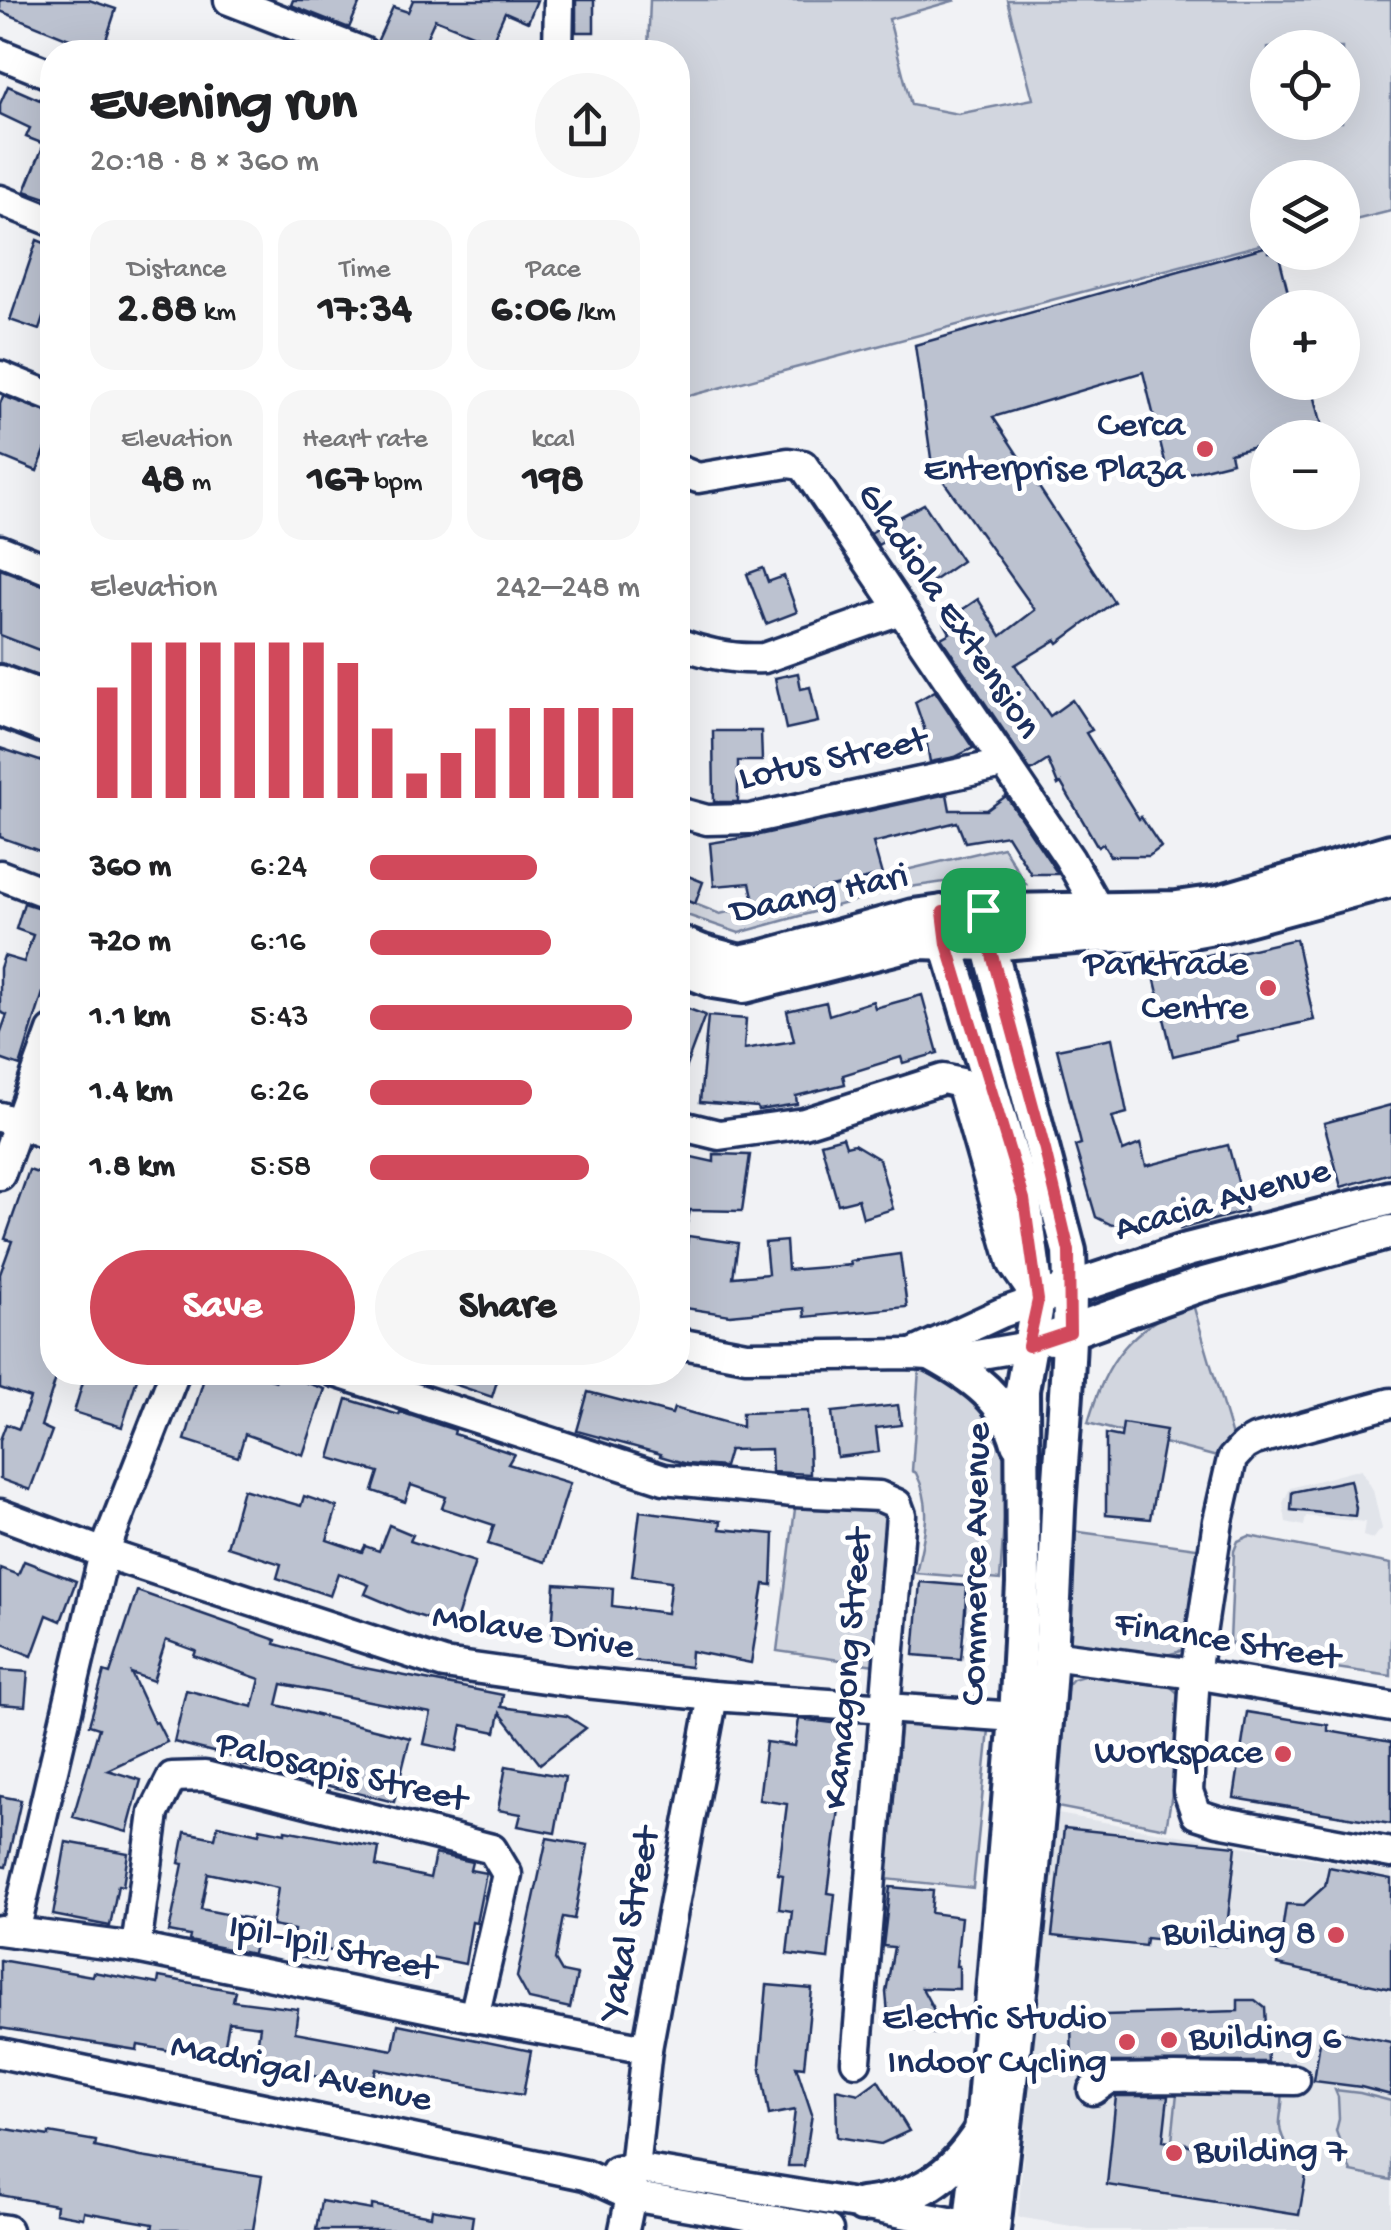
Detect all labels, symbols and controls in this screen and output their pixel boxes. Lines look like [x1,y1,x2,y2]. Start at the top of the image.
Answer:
map controls [1250,30,1360,530]
button: locate [1250,30,1360,140]
button: share [535,73,640,178]
text: Evening run [90,74,357,138]
text: 20:18 · 8 × 360 m [90,144,319,182]
button: layers [1250,160,1360,270]
text: Distance [127,254,226,287]
text: Time [339,254,391,287]
text: Pace [526,254,581,287]
text: 2.88 [117,287,197,336]
text: 17:34 [318,287,412,336]
text: 6:06 [491,287,570,336]
button: + [1250,290,1360,400]
text: km [197,297,236,330]
text: /km [570,297,616,330]
place label: Cerca Enterprise Plaza [923,405,1187,493]
button: − [1250,420,1360,530]
text: Elevation [121,424,232,457]
text: Heart rate [302,424,428,457]
text: kcal [531,424,575,457]
marker: Cerca Enterprise Plaza [1194,438,1216,460]
text: 48 [142,457,185,506]
text: 167 [307,457,368,506]
text: 198 [523,457,584,506]
text: m [185,467,211,500]
text: bpm [368,467,423,500]
street label: Gladiola Extension [845,476,1049,748]
text: Elevation [90,570,217,608]
text: 242–248 m [495,570,640,608]
street label: Lotus Street [735,719,935,802]
text: 360 m [90,849,171,887]
text: 6:24 [250,849,307,887]
street label: Daang Hari [724,856,913,937]
pin [941,868,1026,953]
icon: arrive [956,883,1011,938]
text: 720 m [90,924,171,962]
text: 6:16 [250,924,305,962]
place label: Parktrade Centre [1083,944,1248,1032]
marker: Parktrade Centre [1257,977,1279,999]
text: 1.1 km [90,999,170,1037]
text: 5:43 [250,999,309,1037]
text: 1.4 km [90,1074,173,1112]
text: 6:26 [250,1074,308,1112]
text: 1.8 km [90,1149,175,1187]
text: 5:58 [250,1149,311,1187]
street label: Acacia Avenue [1110,1150,1336,1254]
button: Save [90,1250,355,1365]
button: Share [375,1250,640,1365]
street label: Commerce Avenue [954,1422,1002,1706]
street label: Kamagong Street [816,1523,884,1811]
street label: Molave Drive [429,1596,637,1672]
street label: Finance Street [1110,1603,1346,1683]
street label: Palosapis Street [210,1723,474,1825]
place label: Workspace [1094,1732,1263,1776]
marker: Workspace [1272,1743,1294,1765]
street label: Yakal Street [591,1820,673,2027]
street label: Ipil-Ipil Street [224,1907,443,1994]
place label: Building 8 [1161,1913,1316,1957]
marker: Building 8 [1325,1924,1347,1946]
place label: Electric Studio Indoor Cycling [882,1998,1107,2086]
place label: Building 6 [1188,2018,1342,2062]
street label: Madrigal Avenue [166,2026,436,2124]
marker: Building 6 [1158,2029,1180,2051]
marker: Electric Studio Indoor Cycling [1116,2031,1138,2053]
place label: Building 7 [1193,2131,1348,2175]
marker: Building 7 [1163,2142,1185,2164]

